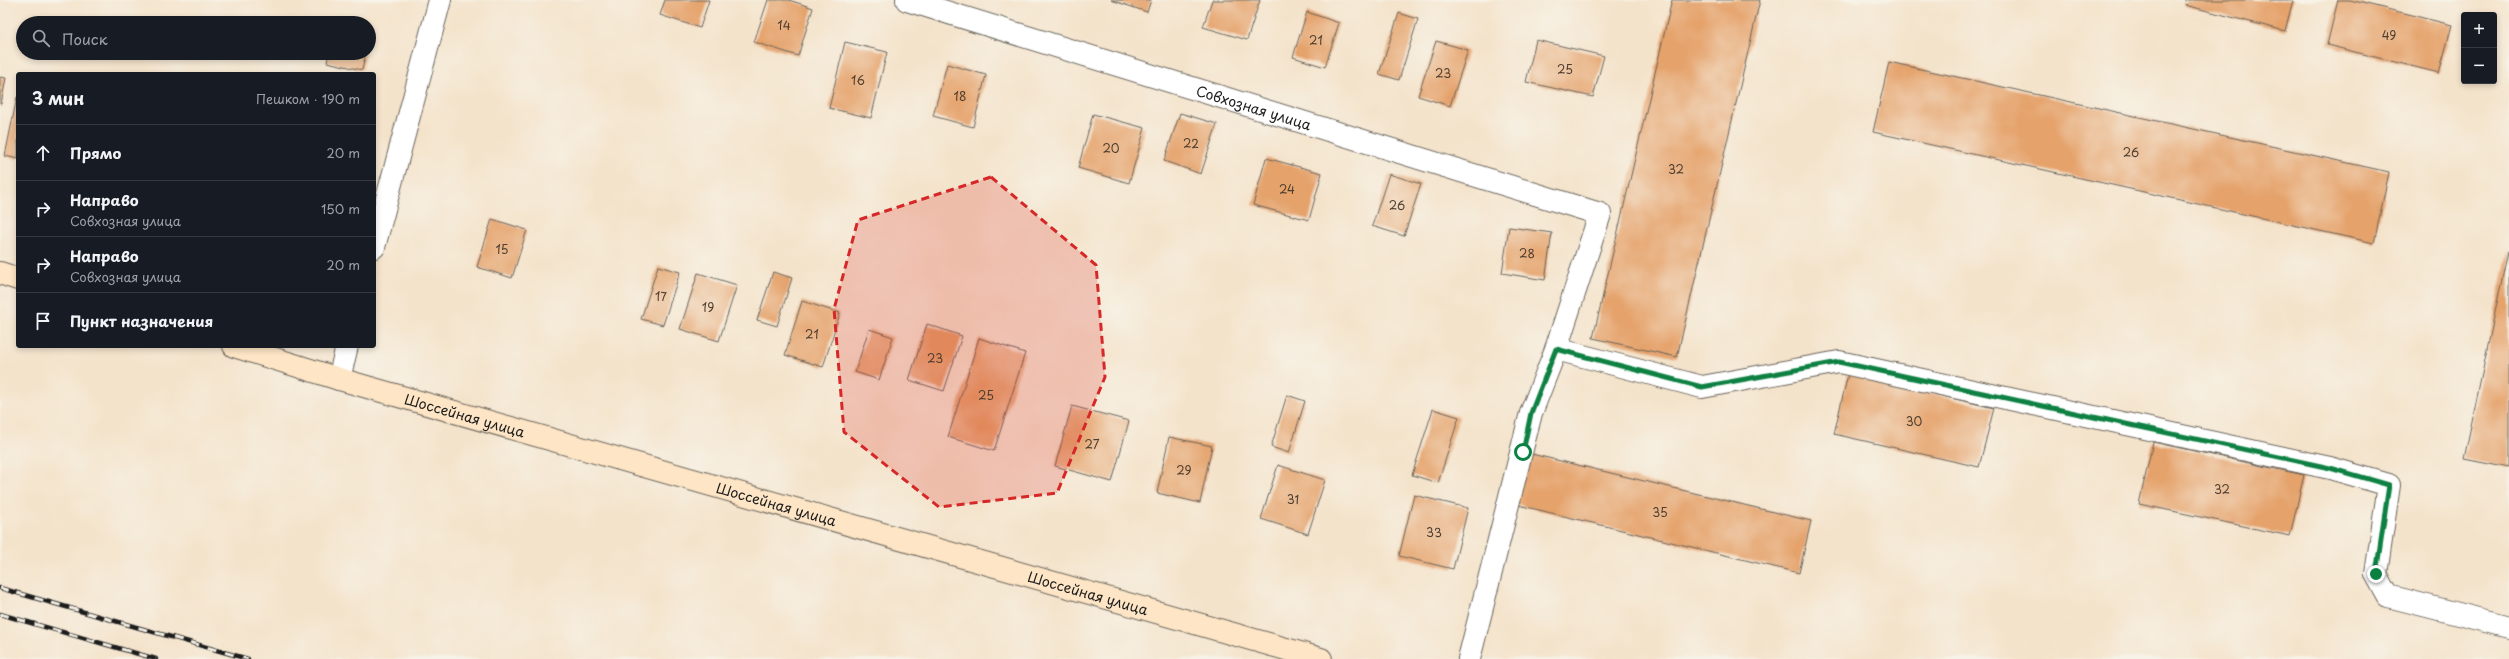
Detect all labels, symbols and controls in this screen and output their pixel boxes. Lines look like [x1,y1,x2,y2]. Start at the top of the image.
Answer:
map controls [2461,12,2497,84]
button: + [2461,12,2497,48]
search box [16,16,376,60]
house number: 14 [777,16,791,34]
house number: 49 [2382,26,2396,44]
icon: search [30,27,52,49]
text: Поиск [62,27,108,50]
house number: 21 [1309,31,1323,49]
button: − [2461,48,2497,84]
house number: 25 [1557,60,1573,78]
house number: 23 [1435,64,1451,82]
house number: 16 [851,71,865,89]
street label: Совхозная улица [1194,79,1314,135]
text: 3 мин [32,85,84,111]
house number: 18 [954,87,966,105]
text: Пешком · 190 m [256,89,360,108]
house number: 22 [1183,134,1199,152]
house number: 20 [1102,139,1120,157]
text: Прямо [70,141,121,164]
icon: ahead [32,142,54,164]
text: 20 m [326,143,360,162]
house number: 26 [2123,143,2139,161]
house number: 32 [1668,160,1684,178]
house number: 24 [1279,180,1295,198]
text: Направо [70,188,139,211]
house number: 26 [1389,196,1405,214]
icon: right [32,198,54,220]
text: 150 m [321,199,360,218]
text: Совхозная улица [70,211,181,230]
house number: 15 [495,240,509,258]
text: Направо [70,244,139,267]
house number: 28 [1519,244,1535,262]
icon: right [32,254,54,276]
text: 20 m [326,255,360,274]
text: Совхозная улица [70,267,181,286]
house number: 17 [655,287,667,305]
house number: 19 [702,298,714,316]
text: Пункт назначения [70,309,213,332]
icon: arrive [32,310,54,332]
house number: 21 [805,325,819,343]
house number: 23 [927,349,943,367]
house number: 25 [978,386,994,404]
street label: Шоссейная улица [402,388,528,442]
house number: 30 [1906,412,1923,430]
house number: 27 [1085,435,1100,453]
route start [1514,443,1532,461]
house number: 29 [1176,461,1192,479]
street label: Шоссейная улица [714,477,839,531]
house number: 32 [2214,480,2230,498]
house number: 31 [1287,490,1299,508]
house number: 35 [1652,503,1668,521]
house number: 33 [1426,523,1442,541]
street label: Шоссейная улица [1025,565,1151,620]
route end [2367,565,2385,583]

